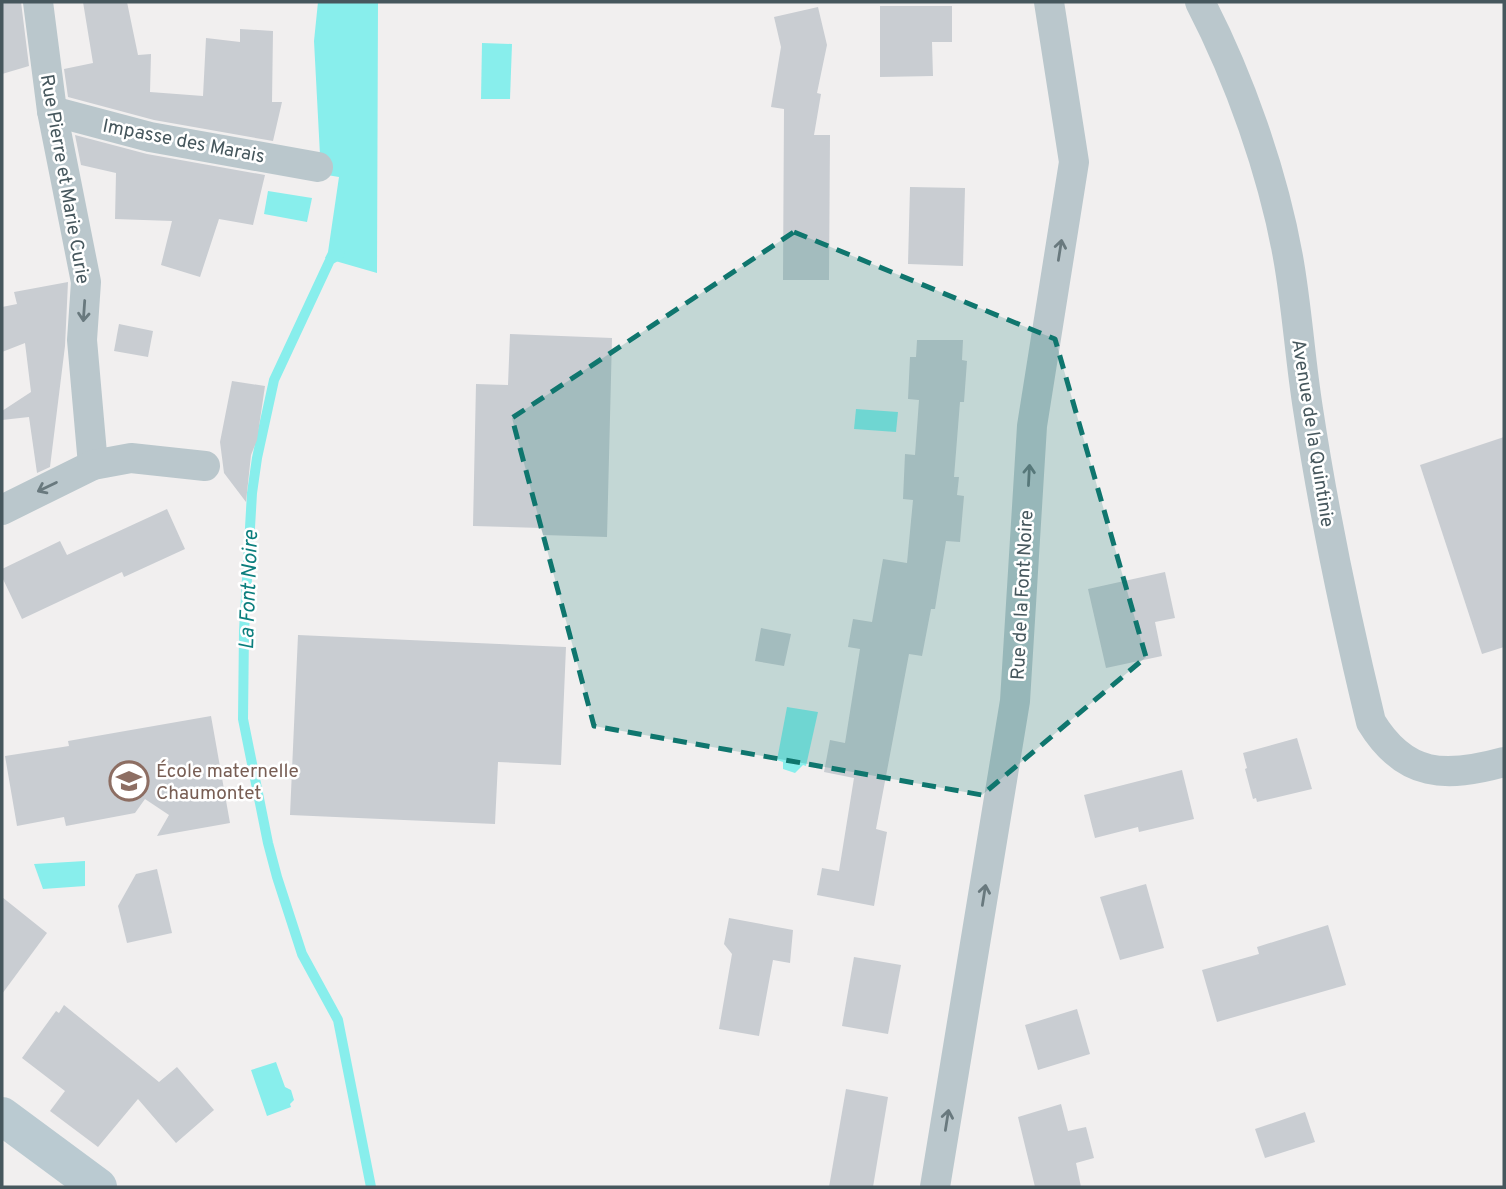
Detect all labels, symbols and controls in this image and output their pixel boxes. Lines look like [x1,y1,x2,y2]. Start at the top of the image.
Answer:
street label: Rue Pierre et Marie Curie [34,73,94,286]
street label: Impasse des Marais [100,114,267,169]
one-way arrow [1054,239,1067,262]
one-way arrow [77,299,90,321]
street label: Avenue de la Quintinie [1285,338,1339,529]
one-way arrow [1022,464,1035,487]
one-way arrow [37,481,58,495]
street label: Rue de la Font Noire [1007,509,1039,681]
water label: La Font Noire [234,529,265,650]
place label: École maternelle Chaumontet [156,759,299,806]
school or university icon: École maternelle Chaumontet [108,760,150,802]
one-way arrow [978,885,991,907]
one-way arrow [940,1109,953,1132]

